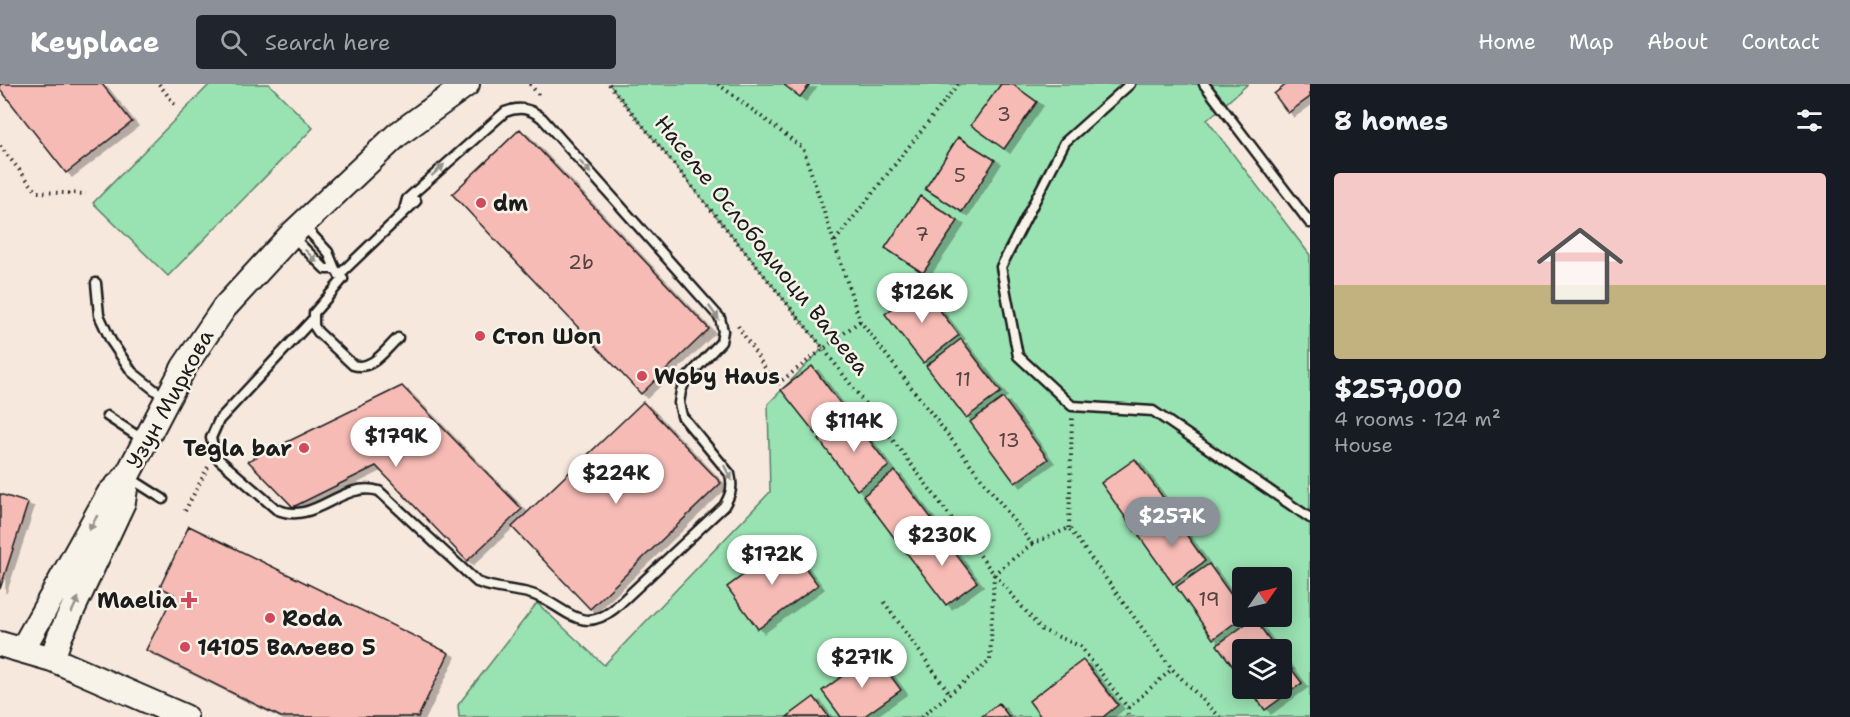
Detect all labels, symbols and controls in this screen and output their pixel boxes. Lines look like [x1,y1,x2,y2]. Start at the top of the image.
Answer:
search box [196,15,616,69]
text: Keyplace [30,23,160,61]
icon: search [217,26,250,59]
text: Search here [265,28,390,57]
text: Home [1478,28,1536,56]
text: Map [1569,28,1614,56]
text: About [1647,28,1708,56]
text: Contact [1741,28,1820,56]
house number: 3 [997,101,1011,127]
text: 8 homes [1334,103,1448,138]
icon: filters [1793,104,1826,137]
street label: Насеље Ослободиоци Ваљева [648,109,876,381]
one-way arrow [578,159,591,174]
house number: 5 [954,162,966,188]
one-way arrow [430,164,445,177]
place label: dm [493,189,528,218]
marker: dm [474,196,488,210]
icon: home [1526,212,1634,320]
house number: 7 [915,221,929,247]
one-way arrow [304,249,318,264]
house number: 2b [568,249,594,275]
pin: $126K [880,273,964,324]
text: $126K [891,279,953,305]
one-way arrow [708,305,720,320]
place label: Стоп Шоп [492,322,602,351]
street label: Узун Миркова [120,324,220,474]
marker: Стоп Шоп [473,329,487,343]
place label: Woby Haus [654,362,780,391]
house number: 11 [955,366,971,392]
marker: Woby Haus [635,369,649,383]
text: $257,000 [1334,371,1462,406]
pin: $114K [812,402,896,453]
text: 4 rooms · 124 m² [1334,406,1501,432]
text: $114K [825,408,883,434]
pin: $179K [354,417,438,468]
text: $179K [364,423,428,449]
house number: 13 [998,427,1020,453]
text: House [1334,432,1393,458]
place label: Tegla bar [183,434,292,463]
marker: Tegla bar [297,441,311,455]
pin: $224K [574,454,658,505]
text: $224K [582,460,650,486]
one-way arrow [722,464,732,482]
pin: $257K [1130,497,1214,548]
text: $257K [1138,503,1206,529]
one-way arrow [87,515,98,531]
pin: $230K [900,516,984,567]
text: $230K [908,522,976,548]
pin: $172K [730,535,814,586]
text: $172K [741,541,803,567]
north arrow [1232,567,1292,627]
map controls [1232,567,1292,699]
place label: Maelia [97,586,177,615]
house number: 19 [1198,586,1220,612]
marker: Maelia [182,593,196,607]
one-way arrow [70,597,79,614]
place label: Roda [282,604,342,633]
marker: Roda [263,611,277,625]
place label: 14105 Ваљево 5 [197,633,376,662]
pin: $271K [820,638,904,689]
button: layers [1232,639,1292,699]
marker: 14105 Ваљево 5 [178,640,192,654]
text: $271K [831,644,893,670]

